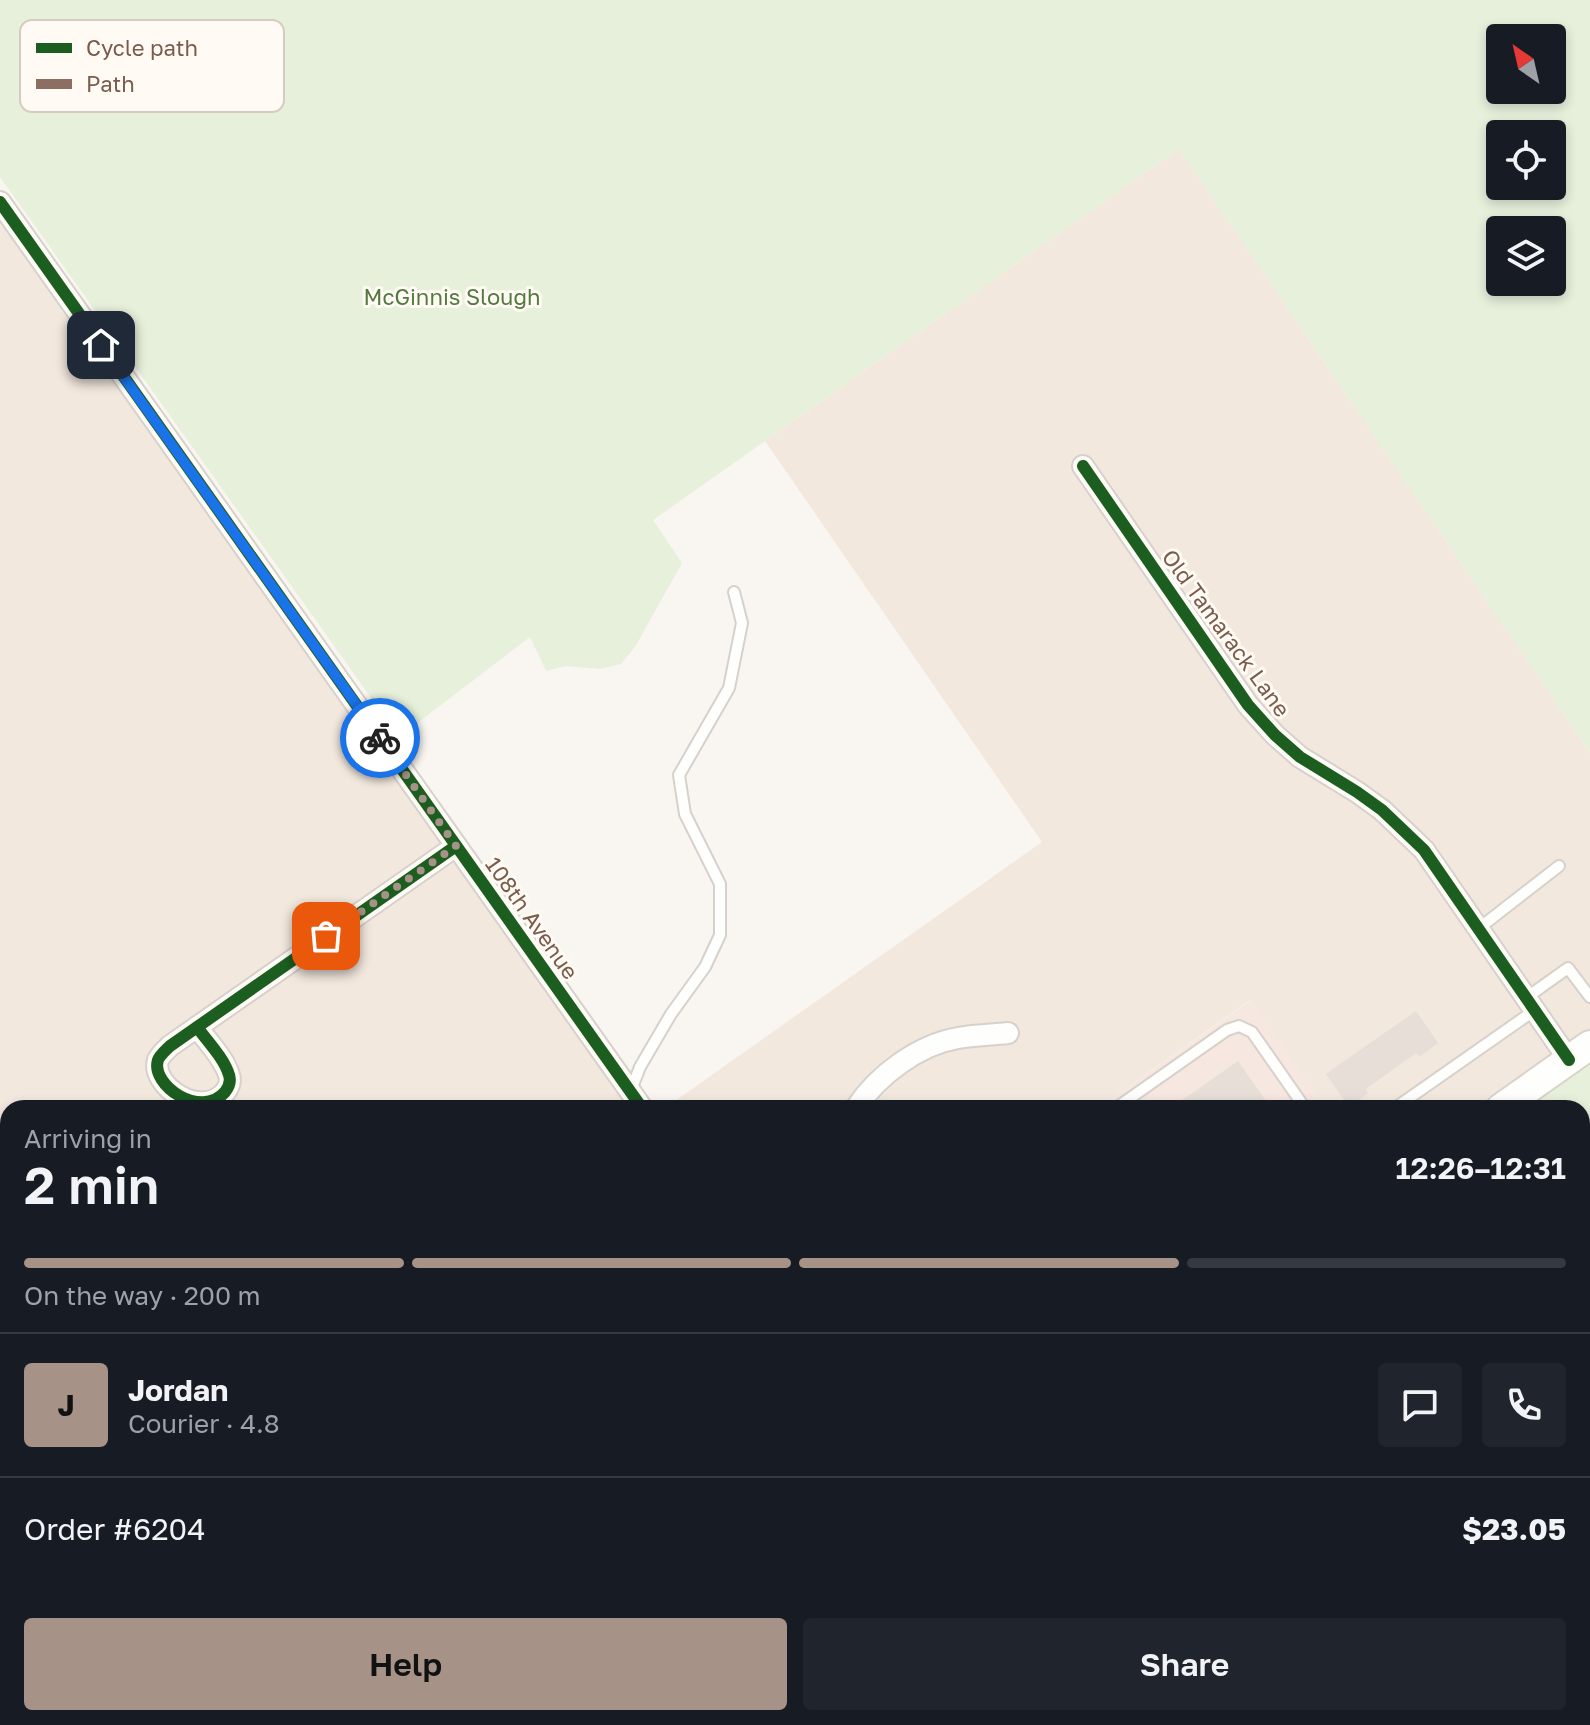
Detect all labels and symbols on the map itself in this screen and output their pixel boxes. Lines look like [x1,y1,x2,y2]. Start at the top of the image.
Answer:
legend [20,20,284,112]
north arrow [1486,24,1566,104]
text: Cycle path [86,34,198,61]
text: Path [86,70,135,97]
park label: McGinnis Slough [364,283,540,310]
pin [67,311,135,379]
street label: Old Tamarack Lane [1157,544,1296,722]
courier [340,698,420,778]
street label: 108th Avenue [480,851,585,984]
pin [292,902,360,970]

